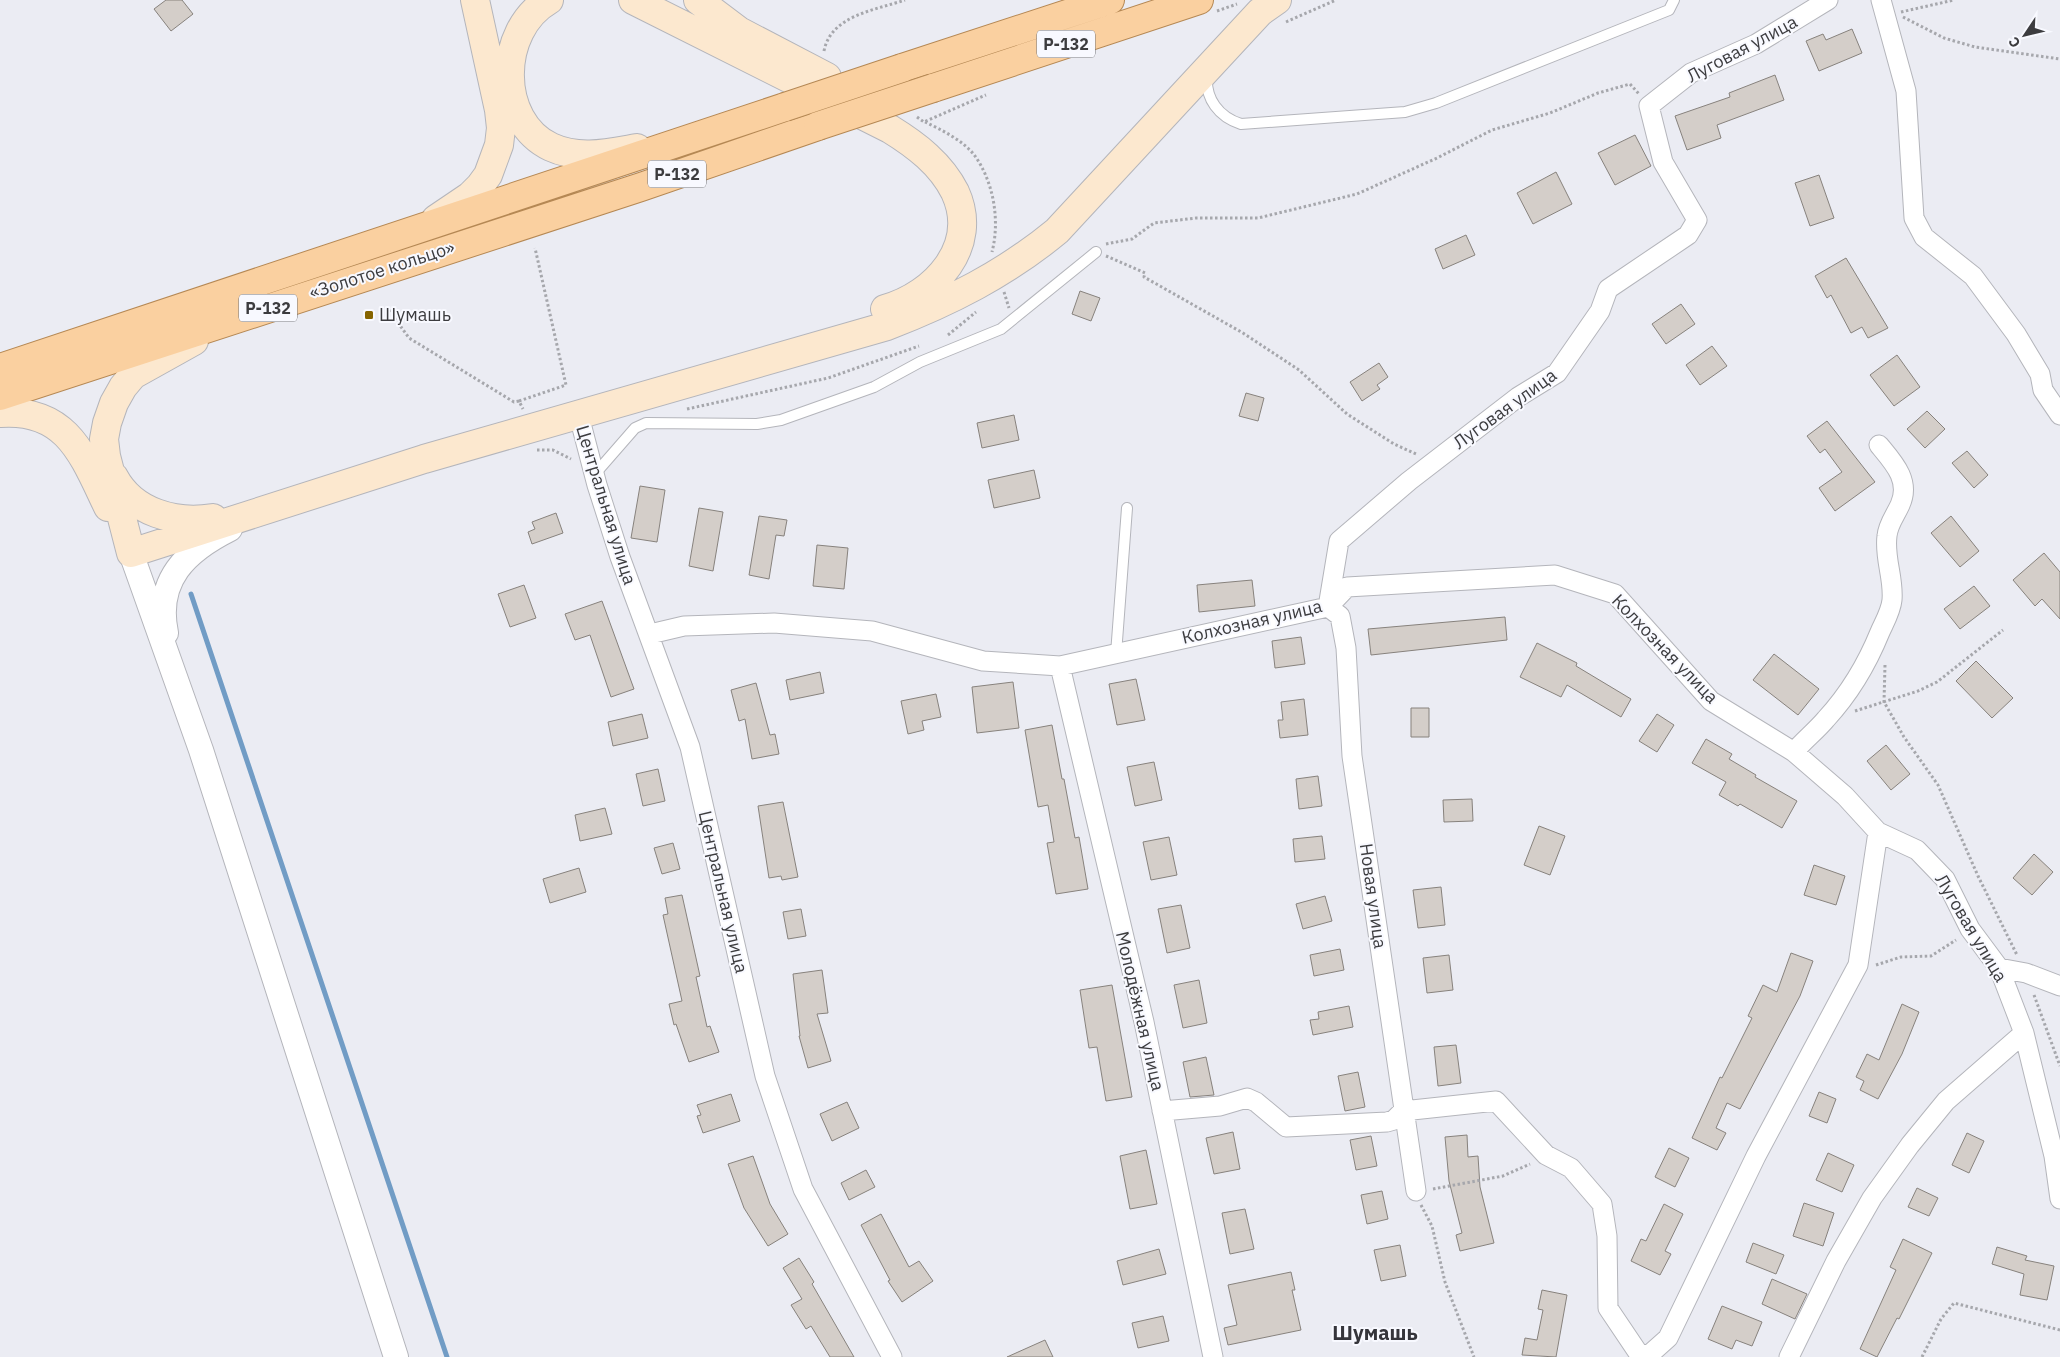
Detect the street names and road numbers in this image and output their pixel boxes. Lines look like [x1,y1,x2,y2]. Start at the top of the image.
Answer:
street label: Луговая улица [1682,10,1801,87]
road number: Р-132 [1037,31,1095,58]
road number: Р-132 [648,160,706,188]
street label: «Золотое кольцо» [306,235,457,304]
road number: Р-132 [239,294,297,322]
street label: Луговая улица [1449,363,1561,454]
street label: Центральная улица [571,422,642,588]
street label: Колхозная улица [1607,589,1724,709]
street label: Колхозная улица [1179,594,1325,649]
street label: Центральная улица [694,809,753,976]
street label: Новая улица [1355,842,1392,950]
street label: Луговая улица [1930,869,2013,986]
street label: Молодёжная улица [1111,929,1170,1093]

